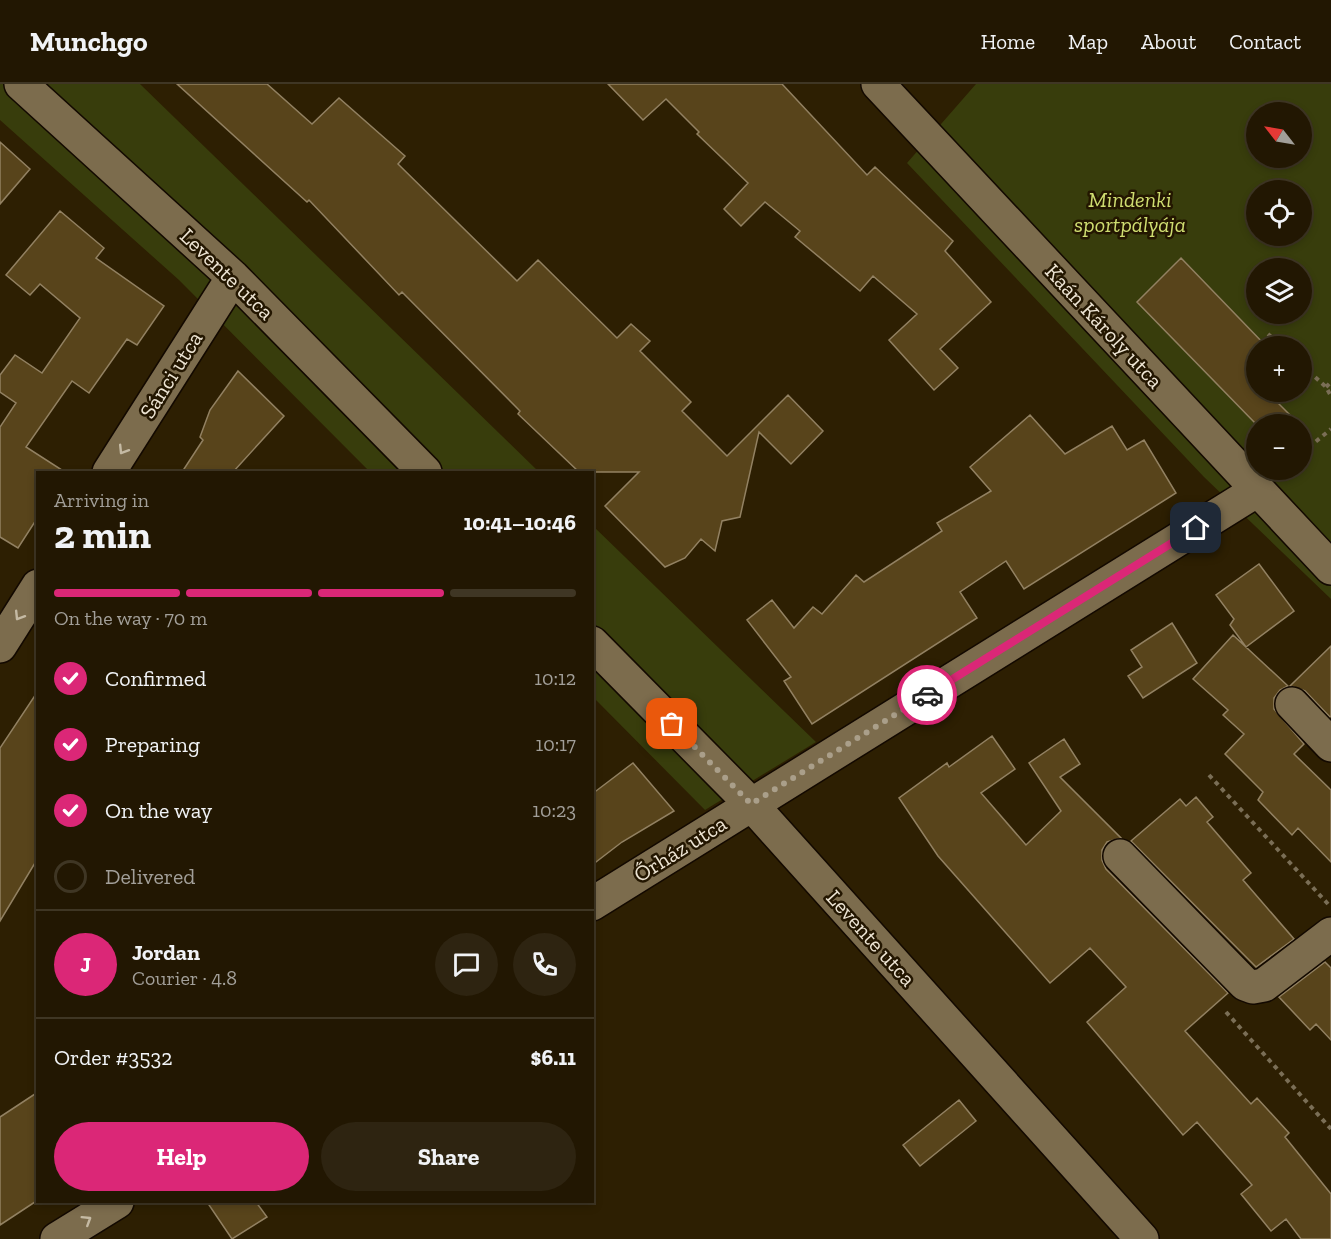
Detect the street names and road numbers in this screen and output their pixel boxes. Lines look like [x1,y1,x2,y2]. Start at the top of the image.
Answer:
street label: Levente utca [174,222,280,326]
street label: Kaán Károly utca [1039,258,1169,394]
street label: Sánci utca [134,326,208,424]
street label: Őrház utca [629,810,732,888]
street label: Levente utca [821,884,922,992]

